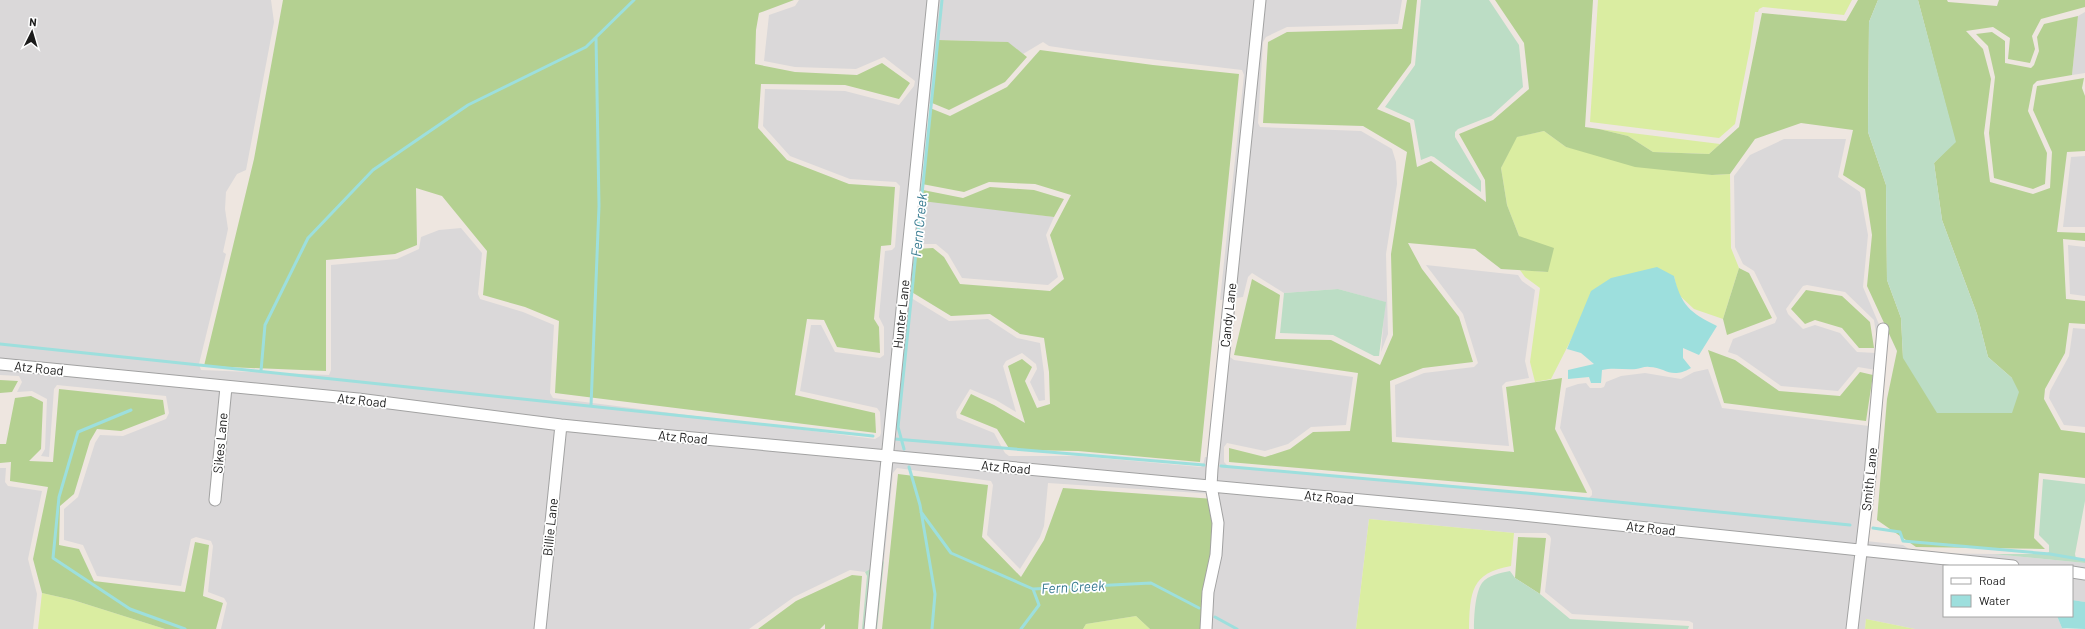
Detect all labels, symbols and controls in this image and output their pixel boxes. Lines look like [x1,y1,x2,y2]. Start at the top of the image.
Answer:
north arrow [12,12,52,52]
text: N [29,15,37,28]
water label: Fern Creek [907,192,930,258]
street label: Hunter Lane [889,279,913,349]
street label: Candy Lane [1217,282,1239,348]
street label: Atz Road [13,357,65,379]
street label: Atz Road [336,389,388,411]
street label: Sikes Lane [209,412,231,474]
street label: Atz Road [658,427,708,447]
street label: Smith Lane [1858,446,1880,512]
street label: Atz Road [981,457,1031,477]
street label: Atz Road [1304,487,1354,507]
street label: Billie Lane [539,497,561,557]
street label: Atz Road [1625,517,1677,539]
legend [1943,565,2073,617]
text: Road [1979,573,2006,587]
water label: Fern Creek [1041,576,1105,597]
text: Water [1979,593,2011,607]

